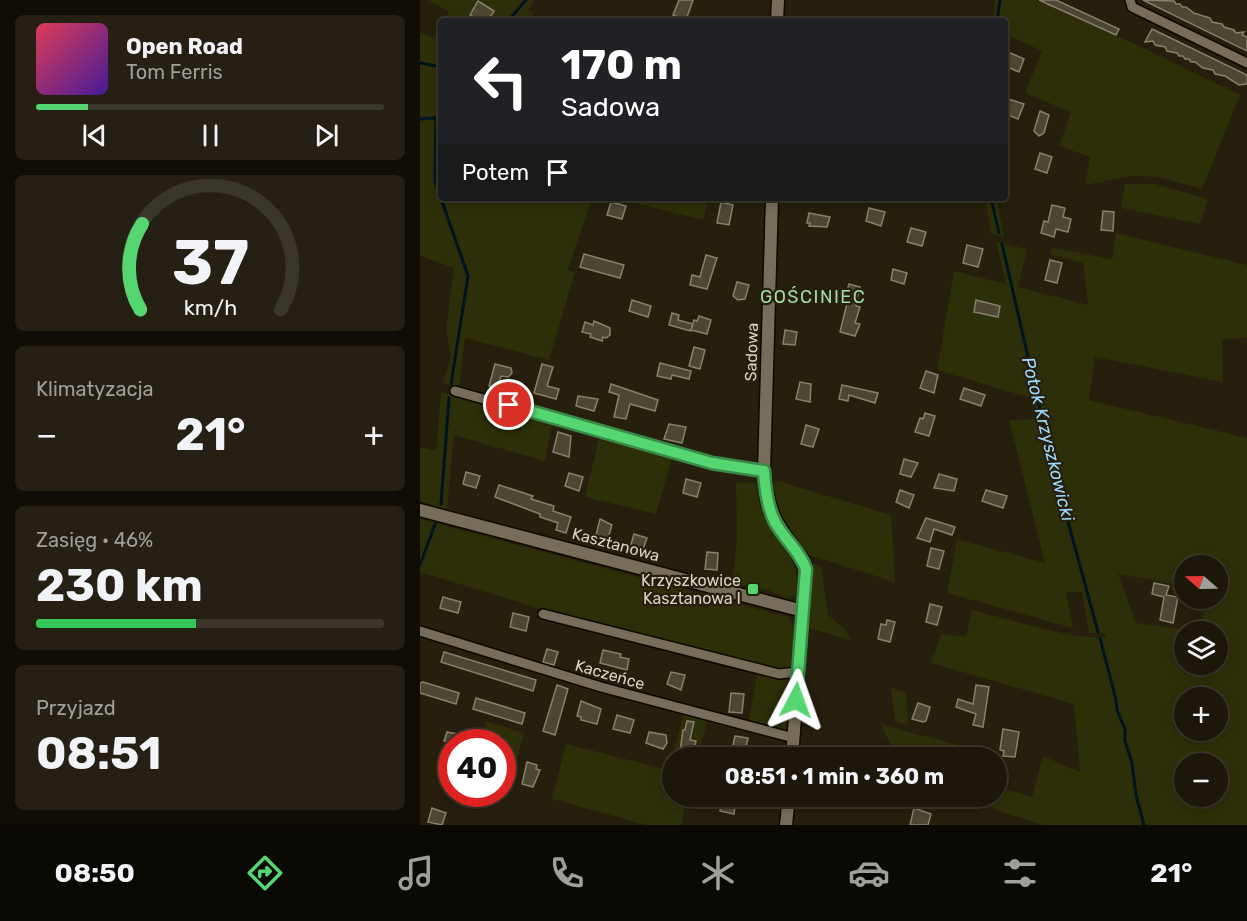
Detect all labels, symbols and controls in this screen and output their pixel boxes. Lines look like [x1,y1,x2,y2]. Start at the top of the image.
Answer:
text: Open Road [126,33,243,60]
text: 170 m [561,40,682,90]
icon: left [462,42,540,120]
text: Tom Ferris [126,60,223,84]
text: Sadowa [561,91,660,123]
icon: previous [78,119,111,152]
icon: pause [194,119,227,152]
icon: next [310,119,343,152]
icon: arrive [541,156,574,189]
text: Potem [462,159,529,186]
text: 37 [172,226,248,300]
district label: GOŚCINIEC [760,286,866,308]
text: km/h [183,295,237,320]
street label: Sadowa [741,322,762,382]
water label: Potok Krzyszkowicki [1017,355,1079,524]
text: Klimatyzacja [36,377,154,401]
pin [483,379,534,430]
icon: arrive [492,388,525,421]
text: 21° [175,408,246,461]
text: − [36,415,57,454]
text: + [363,415,384,454]
street label: Kasztanowa [570,524,662,565]
text: Zasięg · 46% [36,528,153,552]
north arrow [1174,555,1228,609]
map controls [1174,555,1228,807]
text: 230 km [36,559,203,612]
place label: Krzyszkowice Kasztanowa I [641,571,741,608]
marker: Krzyszkowice Kasztanowa I [746,582,760,596]
button: layers [1174,621,1228,675]
street label: Kaczeńce [573,655,647,693]
position arrow [764,668,828,732]
button: + [1174,687,1228,741]
text: Przyjazd [36,696,116,720]
text: 08:51 [36,727,161,780]
speed limit sign: 40 [438,729,516,807]
button: − [1174,753,1228,807]
text: 08:51 · 1 min · 360 m [725,763,944,790]
icon: directions [244,852,286,894]
icon: music [395,852,437,894]
icon: phone [546,852,588,894]
icon: climate [697,852,739,894]
icon: car [848,852,890,894]
icon: filters [999,852,1041,894]
text: 08:50 [55,857,135,889]
text: 21° [1150,857,1192,889]

